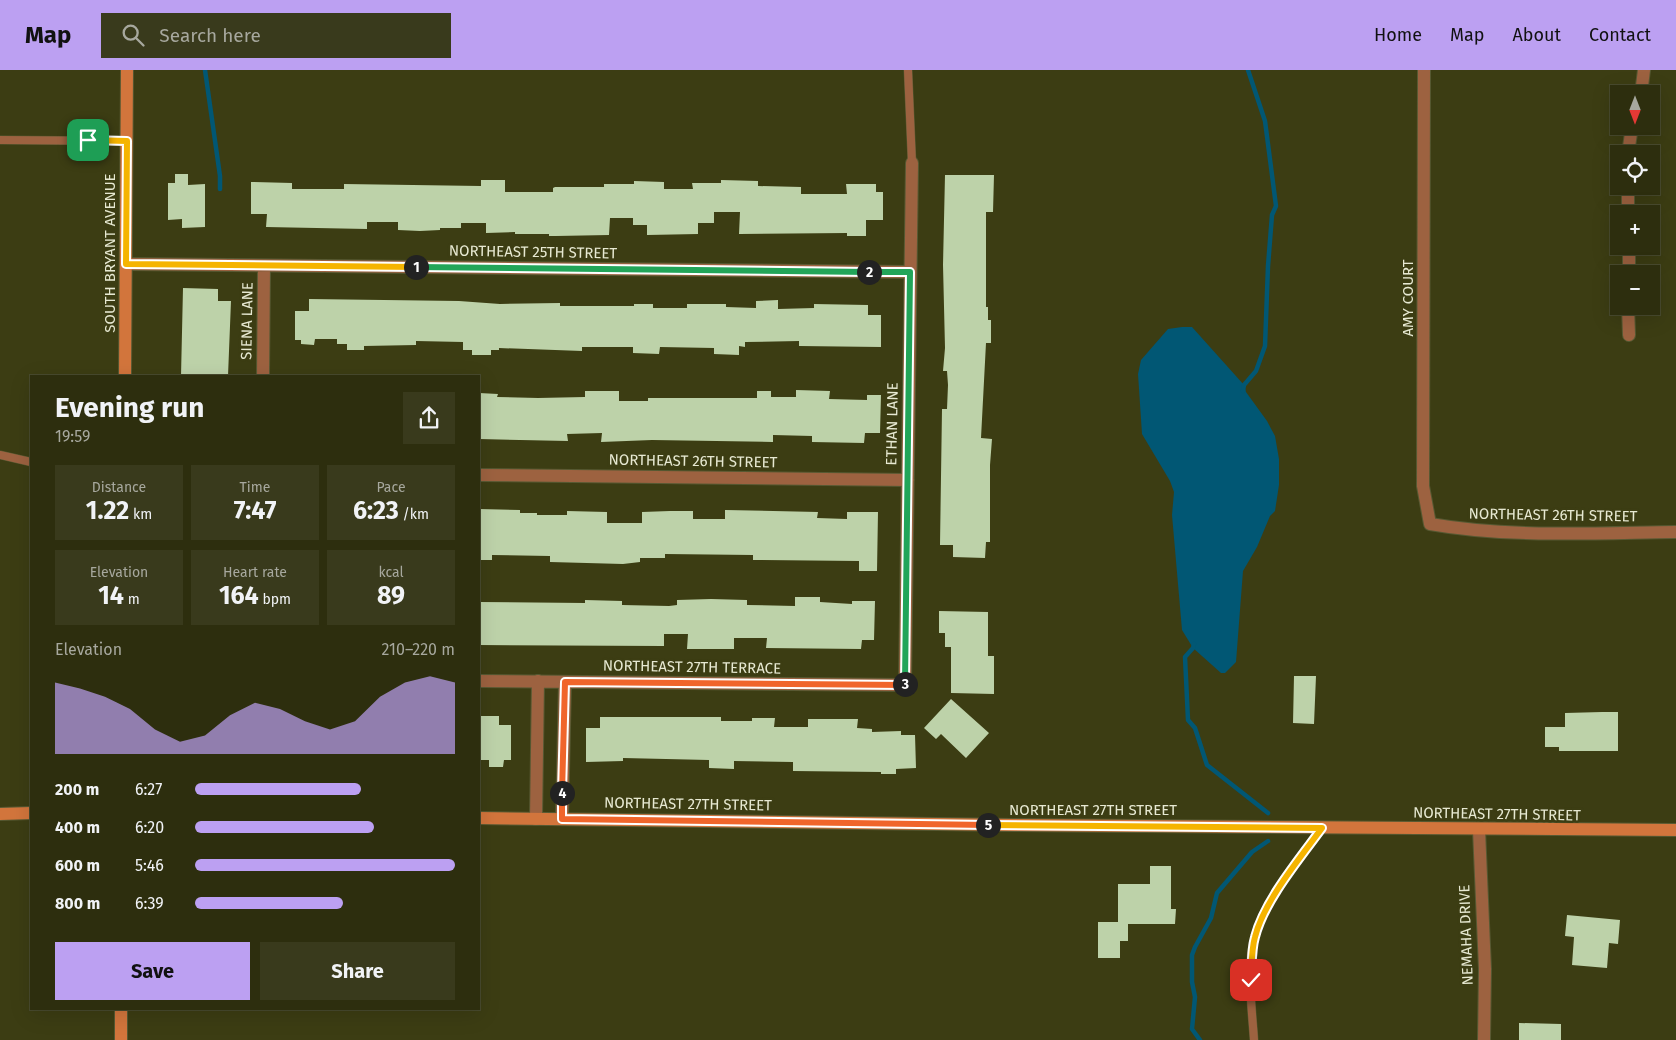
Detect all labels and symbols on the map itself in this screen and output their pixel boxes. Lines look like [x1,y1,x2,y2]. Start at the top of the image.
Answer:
north arrow [1610,85,1660,135]
pin [67,119,109,161]
street label: SOUTH BRYANT AVENUE [101,173,119,333]
street label: NORTHEAST 25TH STREET [449,242,618,262]
pin: 1 [404,254,428,280]
street label: AMY COURT [1399,259,1417,337]
pin: 2 [856,260,882,284]
street label: SIENA LANE [237,282,257,360]
street label: ETHAN LANE [882,382,902,466]
street label: NORTHEAST 26TH STREET [609,451,778,471]
street label: NORTHEAST 26TH STREET [1469,505,1638,525]
street label: NORTHEAST 27TH TERRACE [603,656,781,678]
pin: 3 [892,672,918,696]
pin: 4 [550,780,574,806]
street label: NORTHEAST 27TH STREET [604,794,772,814]
street label: NORTHEAST 27TH STREET [1009,801,1177,819]
street label: NORTHEAST 27TH STREET [1413,804,1581,824]
pin: 5 [976,812,1000,838]
street label: NEMAHA DRIVE [1455,884,1477,986]
pin [1230,959,1272,1001]

